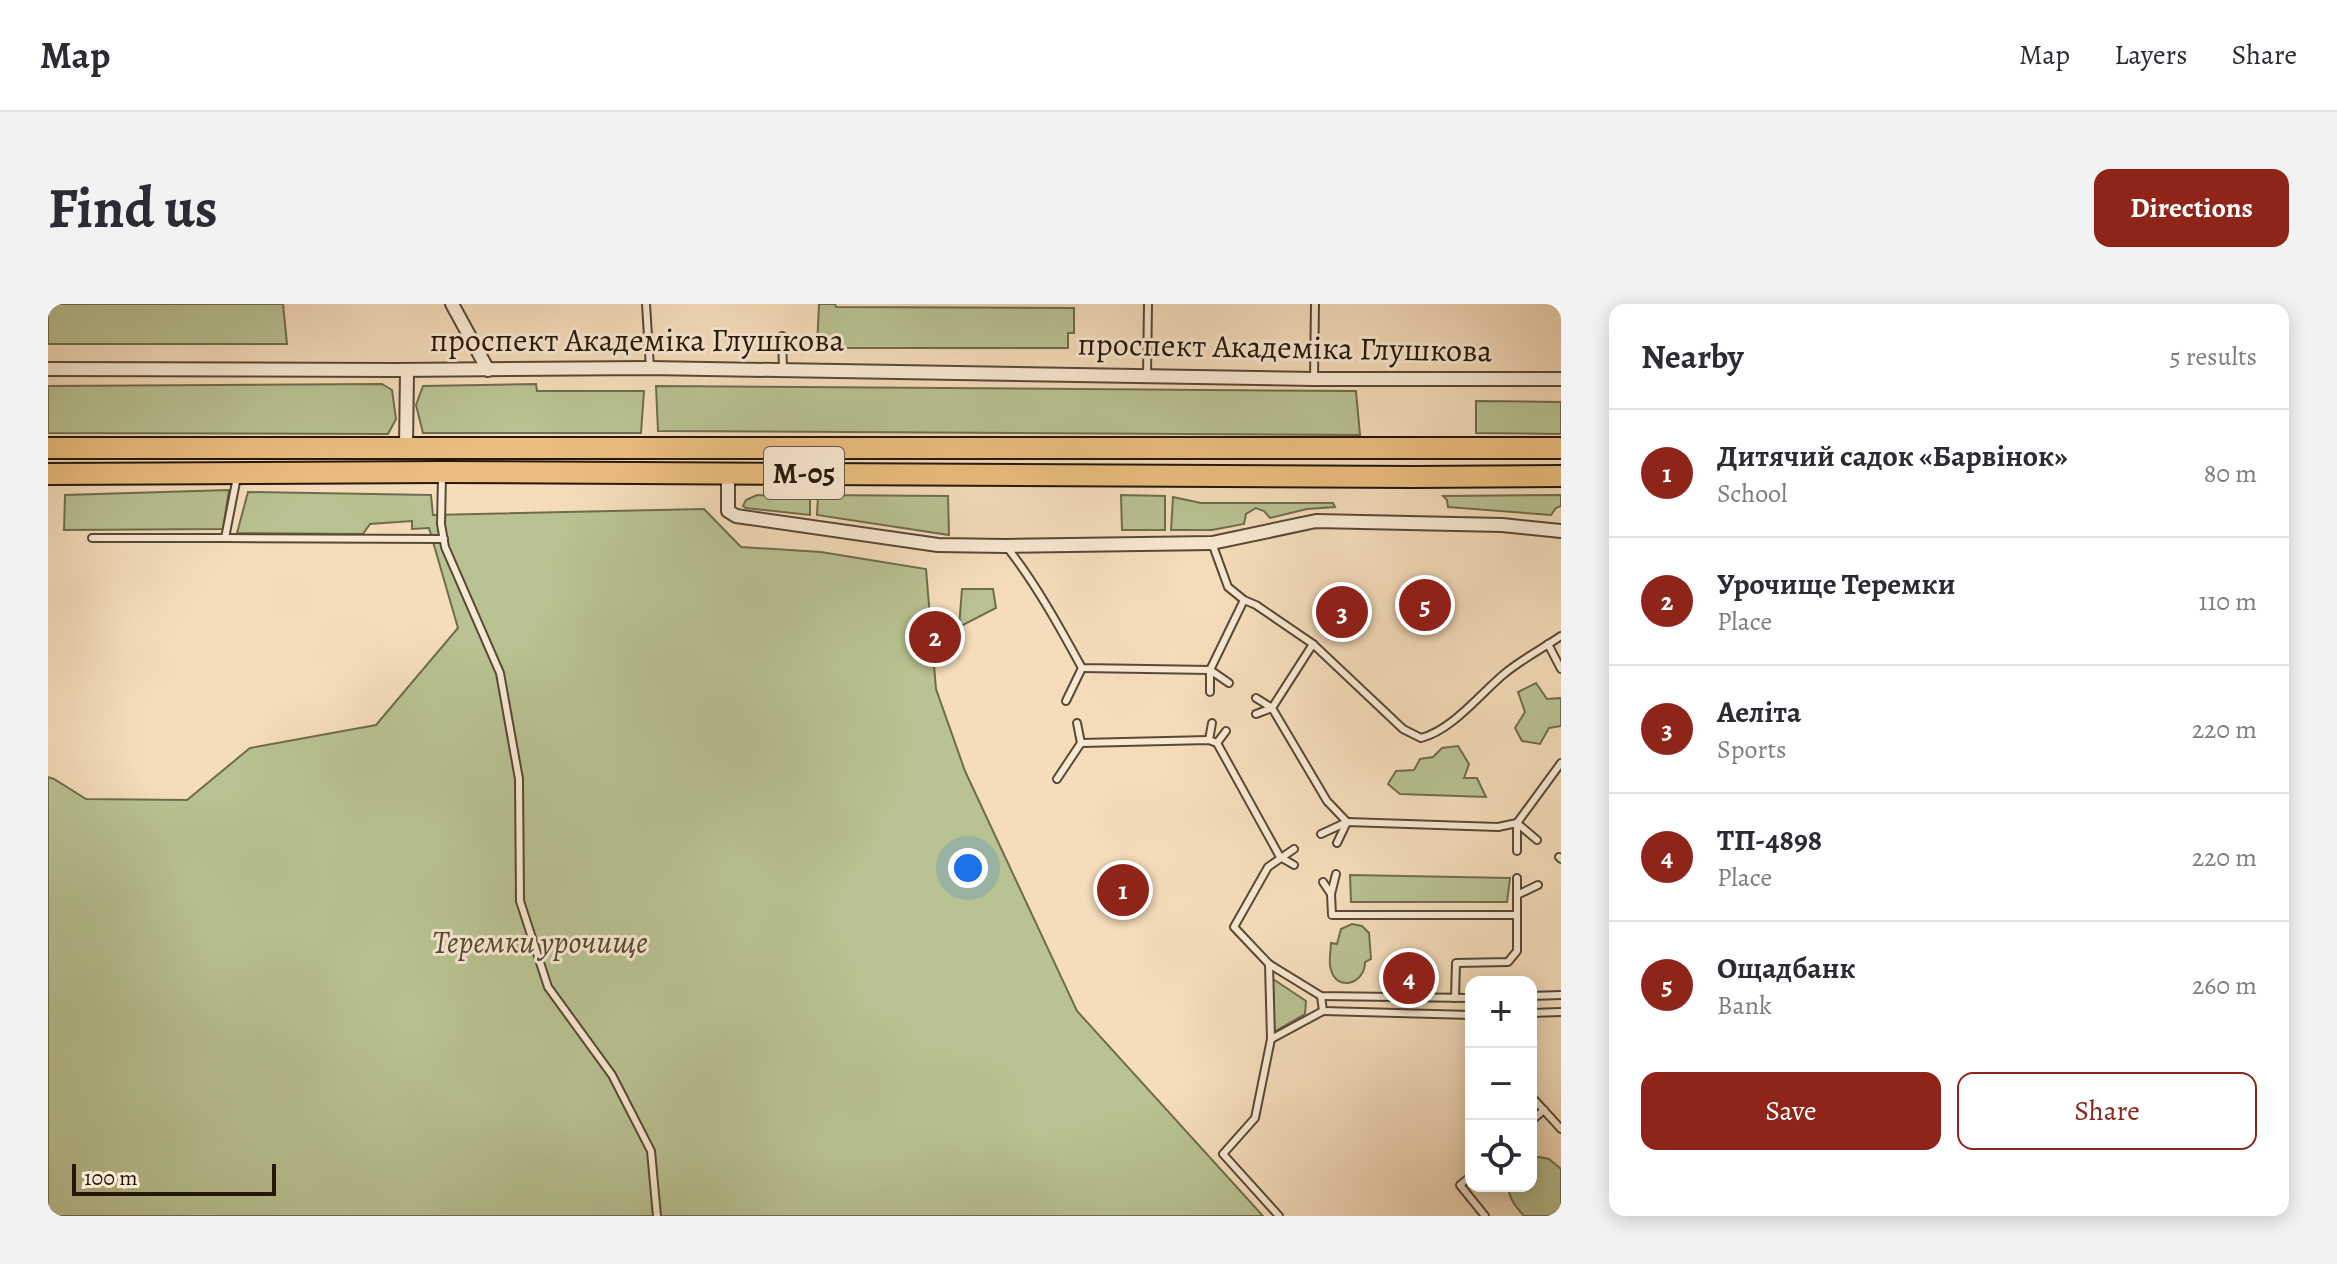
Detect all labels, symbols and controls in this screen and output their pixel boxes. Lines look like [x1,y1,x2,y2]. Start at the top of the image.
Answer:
text: Map [40,29,110,81]
text: Map [2019,36,2070,74]
text: Layers [2114,36,2187,74]
text: Share [2231,36,2297,74]
button: Directions [2094,169,2289,247]
text: Find us [48,170,218,246]
street label: проспект Академіка Глушкова [430,318,844,362]
street label: проспект Академіка Глушкова [1077,321,1493,373]
text: Nearby [1641,333,1744,380]
text: 5 results [2169,339,2257,374]
text: Дитячий садок «Барвінок» [1717,436,2068,476]
road number: М-05 [764,447,844,499]
text: 1 [1662,456,1672,491]
text: 80 m [2204,456,2257,491]
text: School [1717,476,1787,511]
text: Урочище Теремки [1717,564,1955,604]
pin: 5 [1399,575,1451,635]
pin: 3 [1316,582,1368,642]
text: 2 [1661,584,1673,619]
text: 110 m [2199,584,2257,619]
text: Place [1717,604,1772,639]
pin: 2 [909,607,961,667]
text: Аеліта [1717,692,1801,732]
text: 3 [1661,712,1673,747]
text: 220 m [2192,712,2257,747]
text: Sports [1717,732,1786,767]
text: ТП-4898 [1717,820,1822,860]
text: 4 [1661,840,1673,875]
text: 220 m [2192,840,2257,875]
your location [948,848,988,888]
pin: 1 [1097,860,1149,920]
text: Place [1717,860,1772,895]
park label: Теремки урочище [432,920,648,964]
pin: 4 [1383,948,1435,1008]
text: Ощадбанк [1717,948,1856,988]
text: 5 [1661,968,1673,1003]
text: 260 m [2192,968,2257,1003]
map controls [1465,976,1537,1192]
button: + [1465,976,1537,1048]
text: Bank [1717,988,1772,1023]
button: − [1465,1048,1537,1120]
button: Save [1641,1072,1941,1150]
button: Share [1957,1072,2257,1150]
button: locate [1465,1120,1537,1192]
scale bar [72,1160,276,1196]
text: 100 m [84,1163,138,1193]

